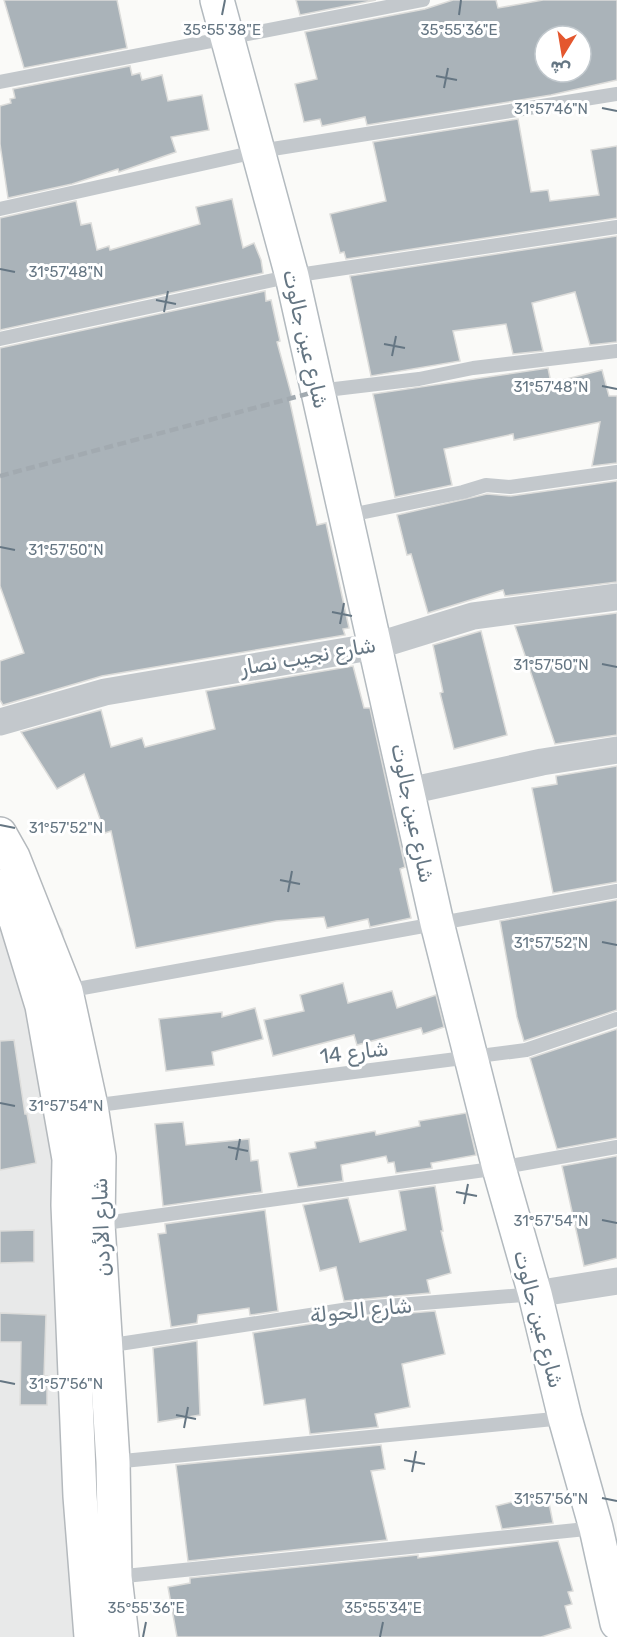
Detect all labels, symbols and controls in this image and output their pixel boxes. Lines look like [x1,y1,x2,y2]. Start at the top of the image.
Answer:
text: 35°55'38"E [183,21,261,39]
text: 35°55'36"E [420,21,498,39]
north arrow [533,24,593,84]
text: ش [548,57,572,79]
text: 31°57'46"N [514,100,588,118]
text: 31°57'48"N [29,263,103,281]
street label: شارع عين جالوت [276,267,334,411]
text: 31°57'48"N [514,378,588,396]
text: 31°57'50"N [28,541,104,559]
street label: شارع نجيب نصار [236,632,378,683]
text: 31°57'50"N [513,656,589,674]
street label: شارع عين جالوت [384,741,440,885]
text: 31°57'52"N [29,819,103,837]
text: 31°57'52"N [514,934,588,952]
street label: شارع 14 [318,1035,390,1071]
text: 31°57'54"N [29,1097,103,1115]
street label: شارع الأردن [87,1177,117,1277]
text: 31°57'54"N [514,1212,588,1230]
street label: شارع عين جالوت [507,1247,569,1391]
street label: شارع الحولة [309,1292,413,1330]
text: 31°57'56"N [29,1375,103,1393]
text: 31°57'56"N [514,1490,588,1508]
text: 35°55'36"E [107,1599,185,1617]
text: 35°55'34"E [344,1599,422,1617]

